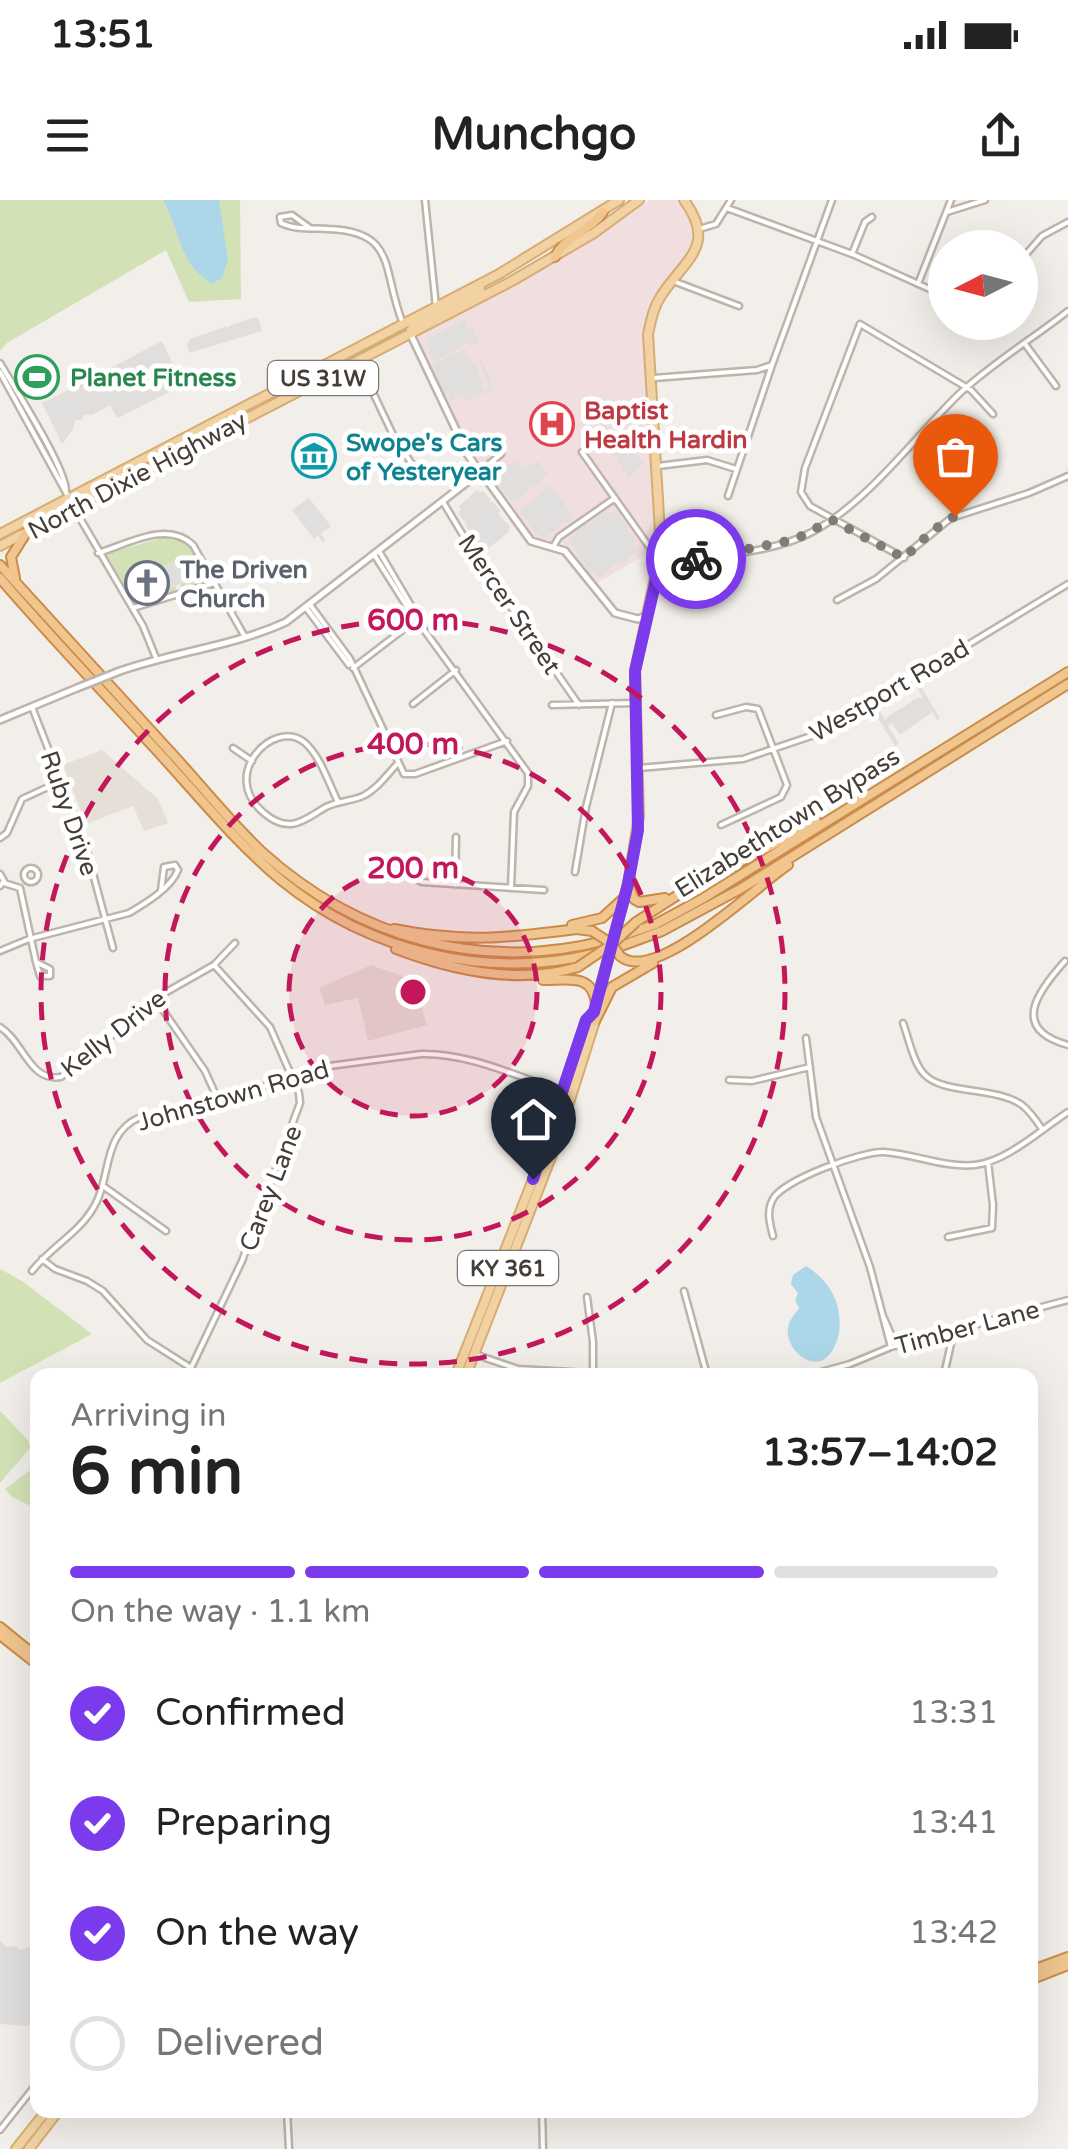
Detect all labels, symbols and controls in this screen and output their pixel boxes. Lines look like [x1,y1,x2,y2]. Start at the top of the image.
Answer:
text: 13:51 [50,12,155,58]
icon: menu [40,108,95,163]
text: Munchgo [432,108,636,162]
icon: share [973,108,1028,163]
north arrow [928,230,1038,340]
map controls [928,230,1038,340]
sports icon: Planet Fitness [14,354,60,400]
road number: US 31W [268,361,378,395]
place label: Planet Fitness [70,363,236,393]
place label: Baptist Health Hardin [584,396,748,455]
hospital icon: Baptist Health Hardin [529,401,575,447]
street label: North Dixie Highway [23,405,252,546]
pin [913,414,998,517]
place label: Swope's Cars of Yesteryear [346,428,502,487]
icon: bag [928,429,983,484]
museum icon: Swope's Cars of Yesteryear [291,433,337,479]
courier [646,509,746,609]
street label: Mercer Street [451,529,567,680]
icon: bike [669,532,724,587]
place label: The Driven Church [179,555,308,614]
church icon: The Driven Church [124,560,170,606]
text: 600 m [367,602,459,639]
street label: Westport Road [804,633,975,749]
text: 400 m [367,726,459,763]
street label: Elizabethtown Bypass [670,741,906,904]
street label: Ruby Drive [34,747,104,880]
text: 200 m [367,850,459,887]
centre of rings [395,974,431,1010]
street label: Kelly Drive [55,984,172,1084]
street label: Johnstown Road [134,1054,333,1138]
pin [491,1077,576,1180]
icon: home [506,1092,561,1147]
street label: Carey Lane [233,1121,309,1256]
road number: KY 361 [458,1251,558,1285]
street label: Timber Lane [892,1294,1043,1362]
text: Arriving in [70,1397,227,1435]
text: 13:57–14:02 [762,1430,998,1476]
text: 6 min [70,1433,243,1512]
text: On the way · 1.1 km [70,1593,370,1631]
icon: check [70,1686,125,1741]
text: Confirmed [155,1690,346,1736]
text: 13:31 [909,1694,998,1732]
icon: check [70,1796,125,1851]
text: Preparing [155,1800,332,1846]
text: 13:41 [909,1804,998,1842]
icon: check [70,1906,125,1961]
text: On the way [155,1910,359,1956]
text: 13:42 [909,1914,998,1952]
text: Delivered [155,2020,324,2066]

